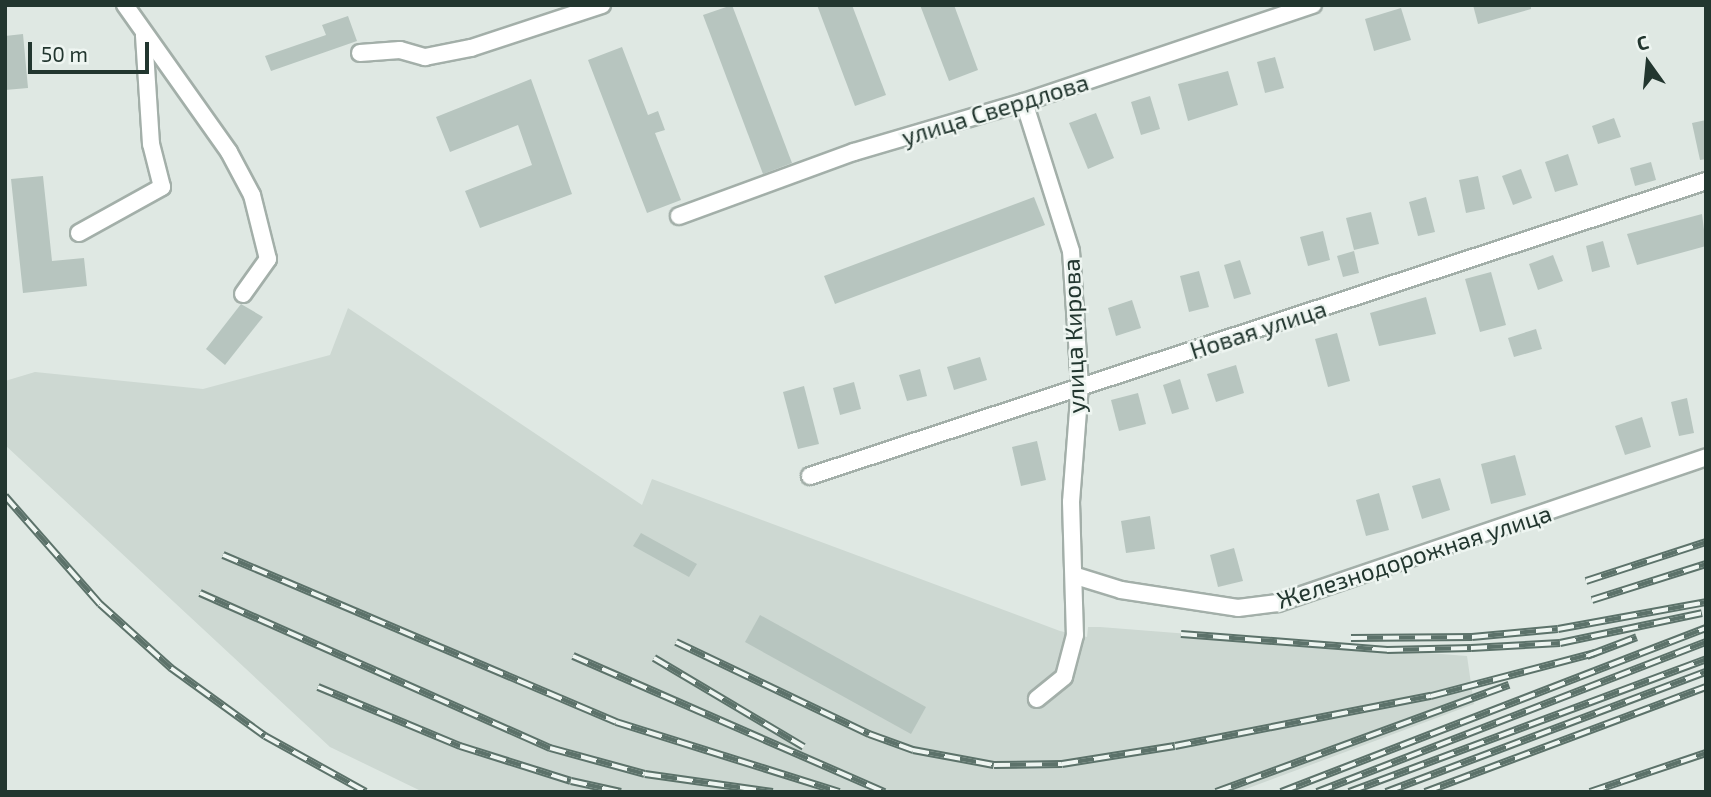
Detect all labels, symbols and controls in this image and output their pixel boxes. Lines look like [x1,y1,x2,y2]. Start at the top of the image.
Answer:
scale bar [32,28,152,72]
north arrow [1613,28,1683,98]
text: С [1634,30,1651,55]
text: 50 m [41,41,88,66]
street label: улица Свердлова [898,67,1092,151]
street label: улица Кирова [1056,258,1090,414]
street label: Новая улица [1186,293,1330,365]
street label: Железнодорожная улица [1273,498,1555,614]

